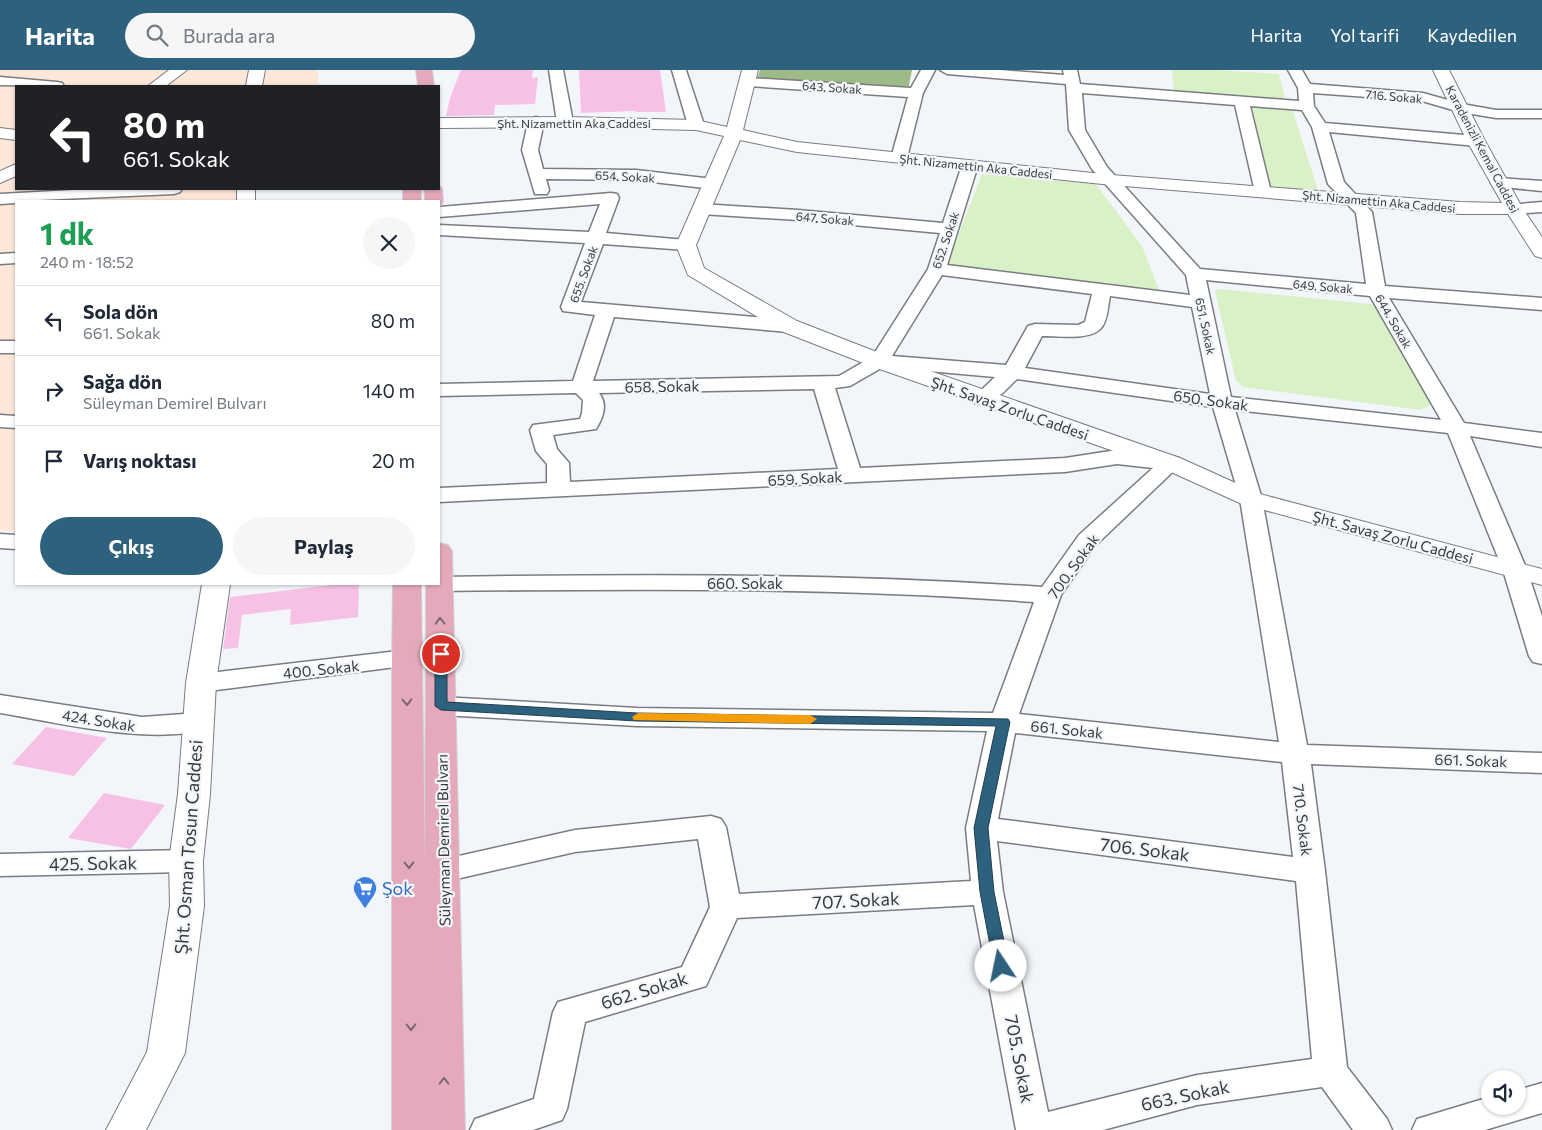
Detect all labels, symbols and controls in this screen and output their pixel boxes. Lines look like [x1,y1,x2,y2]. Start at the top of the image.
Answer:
search box [125,13,475,58]
text: Harita [25,21,95,50]
icon: search [143,21,171,49]
text: Burada ara [183,24,275,47]
text: Harita [1251,24,1302,46]
text: Yol tarifi [1330,24,1399,46]
text: Kaydedilen [1427,24,1517,46]
street label: 643. Sokak [802,78,863,96]
street label: Karadenizli Kemal Caddesi [1443,83,1523,215]
street label: 716. Sokak [1365,87,1424,106]
text: 80 m [123,102,205,145]
icon: left [40,105,105,170]
street label: Şht. Nizamettin Aka Caddesi [497,116,651,130]
text: 661. Sokak [123,145,230,172]
street label: Şht. Nizamettin Aka Caddesi [899,151,1053,181]
street label: 654. Sokak [595,167,656,185]
street label: Şht. Nizamettin Aka Caddesi [1302,187,1456,215]
street label: 647. Sokak [795,208,855,228]
street label: 652. Sokak [929,209,961,270]
text: 1 dk [40,214,94,251]
button: close [363,217,415,269]
street label: 655. Sokak [566,243,600,304]
text: 240 m · 18:52 [40,252,134,271]
street label: 649. Sokak [1292,276,1354,296]
street label: 644. Sokak [1373,291,1415,351]
street label: 651. Sokak [1193,296,1219,356]
text: Sola dön [83,300,158,323]
icon: left [40,307,68,335]
text: 80 m [371,309,415,332]
text: 661. Sokak [83,323,161,342]
text: Sağa dön [83,370,162,393]
street label: Şht. Savaş Zorlu Caddesi [929,373,1091,443]
street label: 658. Sokak [624,376,700,396]
icon: right [40,377,68,405]
text: 140 m [363,379,415,402]
street label: 650. Sokak [1172,386,1250,414]
text: Süleyman Demirel Bulvarı [83,393,267,412]
icon: arrive [40,447,68,475]
text: Varış noktası [83,449,196,472]
text: 20 m [372,449,415,472]
street label: 659. Sokak [767,467,843,489]
street label: Şht. Savaş Zorlu Caddesi [1311,507,1475,567]
button: Çıkış [40,517,223,575]
button: Paylaş [233,517,415,575]
street label: 700. Sokak [1044,530,1102,602]
street label: 660. Sokak [707,574,783,592]
one-way arrow [435,617,445,625]
pin [420,633,462,675]
icon: arrive [427,640,455,668]
street label: 400. Sokak [282,656,360,682]
one-way arrow [402,699,412,707]
street label: 424. Sokak [61,705,137,735]
street label: 661. Sokak [1030,716,1104,742]
street label: Şht. Osman Tosun Caddesi [170,739,206,955]
street label: 661. Sokak [1434,750,1508,770]
street label: Süleyman Demirel Bulvarı [432,754,454,926]
street label: 710. Sokak [1290,783,1316,857]
street label: 706. Sokak [1099,833,1191,865]
street label: 425. Sokak [49,851,138,875]
one-way arrow [404,862,414,869]
supermarket icon: Şok [352,875,378,909]
place label: Şok [382,877,413,899]
street label: 707. Sokak [812,887,900,913]
position arrow [974,939,1026,991]
street label: 662. Sokak [598,966,690,1014]
street label: 705. Sokak [1001,1013,1039,1105]
one-way arrow [406,1024,416,1032]
map controls [1481,1070,1526,1115]
button: sound [1481,1070,1526,1115]
street label: 663. Sokak [1139,1075,1231,1115]
one-way arrow [439,1077,450,1085]

